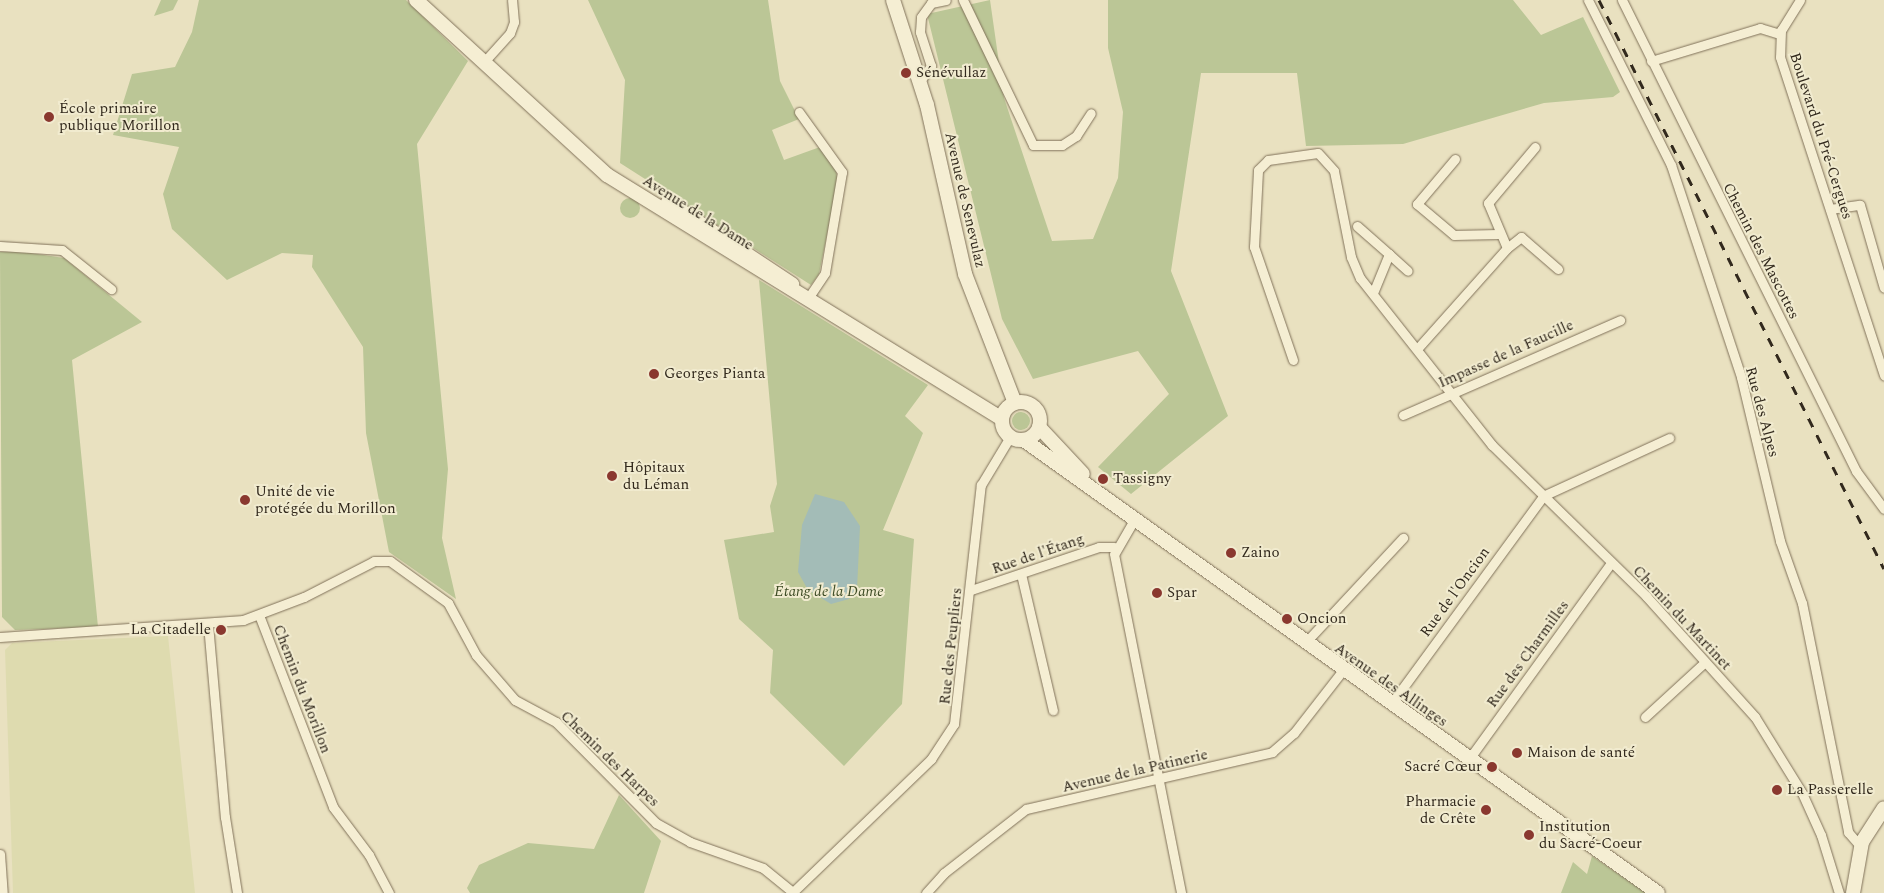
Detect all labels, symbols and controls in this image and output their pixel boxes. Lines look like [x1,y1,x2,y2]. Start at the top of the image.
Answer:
street label: Boulevard du Pré-Cergues [1786,50,1856,222]
place label: Sénévullaz [916,64,986,82]
marker: Sénévullaz [900,67,912,79]
place label: École primaire publique Morillon [59,99,180,134]
marker: École primaire publique Morillon [43,111,55,123]
street label: Avenue de Senevulaz [941,130,989,270]
street label: Avenue de la Dame [639,172,757,254]
street label: Chemin des Mascottes [1719,180,1803,322]
street label: Impasse de la Faucille [1436,316,1576,392]
place label: Georges Pianta [664,365,765,383]
street label: Rue des Alpes [1741,365,1783,459]
marker: Georges Pianta [648,368,660,380]
place label: Hôpitaux du Léman [623,458,689,493]
marker: Hôpitaux du Léman [605,469,619,483]
place label: Tassigny [1113,470,1171,488]
marker: Tassigny [1097,473,1109,485]
place label: Unité de vie protégée du Morillon [255,482,396,517]
marker: Unité de vie protégée du Morillon [239,494,251,506]
street label: Rue de l'Étang [990,530,1086,578]
place label: Zaino [1241,544,1280,562]
street label: Rue de l'Oncion [1416,544,1494,640]
marker: Zaino [1225,547,1237,559]
street label: Chemin du Martinet [1629,562,1735,674]
park label: Étang de la Dame [774,583,884,601]
place label: Spar [1167,584,1197,602]
street label: Rue des Peupliers [936,587,966,705]
marker: Spar [1151,587,1163,599]
street label: Rue des Charmilles [1483,597,1573,711]
place label: Oncion [1297,610,1347,628]
marker: Oncion [1281,613,1293,625]
place label: La Citadelle [130,621,211,639]
street label: Chemin du Morillon [269,622,335,756]
marker: La Citadelle [215,624,227,636]
street label: Avenue des Allinges [1331,639,1451,731]
street label: Chemin des Harpes [557,707,663,811]
place label: Maison de santé [1527,744,1635,762]
street label: Avenue de la Patinerie [1061,746,1209,796]
marker: Maison de santé [1511,747,1523,759]
place label: Sacré Cœur [1404,758,1482,776]
marker: Sacré Cœur [1486,761,1498,773]
place label: La Passerelle [1787,781,1874,799]
marker: La Passerelle [1771,784,1783,796]
place label: Pharmacie de Crête [1405,792,1476,827]
marker: Pharmacie de Crête [1480,804,1492,816]
place label: Institution du Sacré-Coeur [1539,817,1642,852]
marker: Institution du Sacré-Coeur [1523,829,1535,841]

